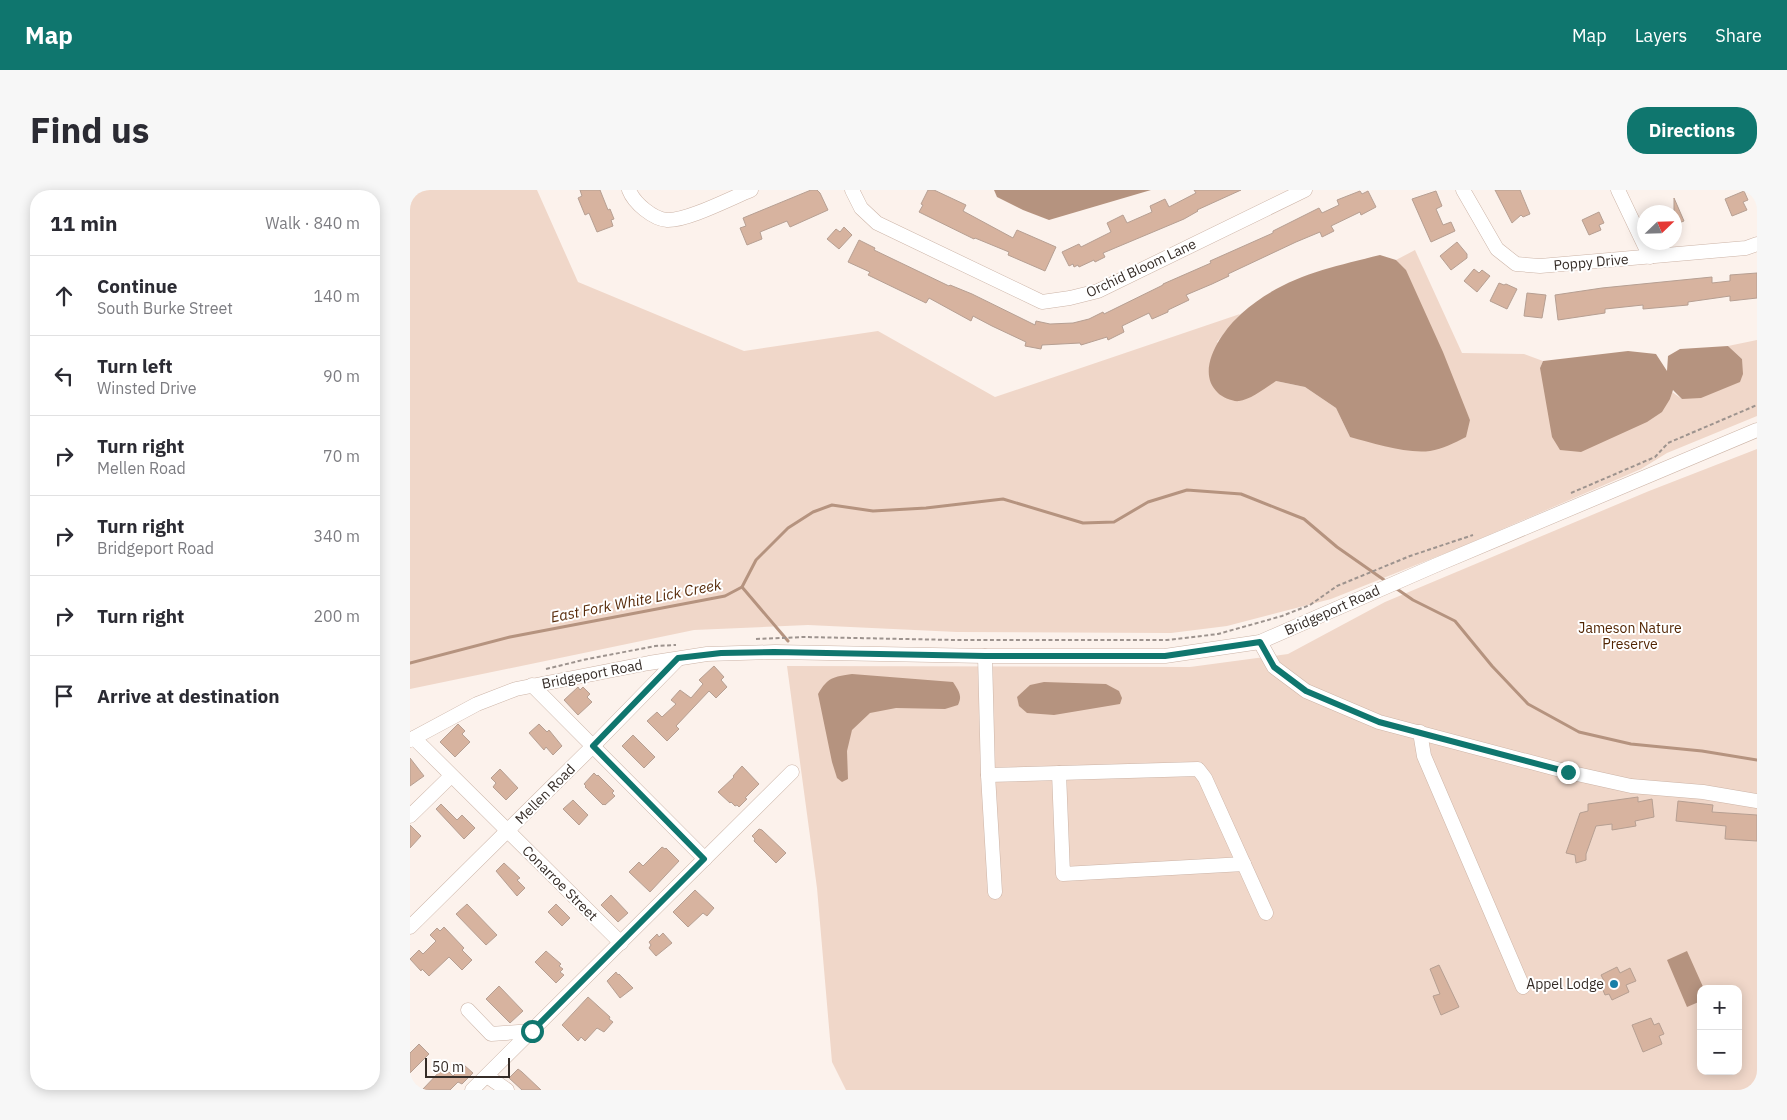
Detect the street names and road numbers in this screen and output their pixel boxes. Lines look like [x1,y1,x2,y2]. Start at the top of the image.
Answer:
street label: Orchid Bloom Lane [1083,235,1199,301]
street label: Poppy Drive [1553,250,1629,274]
street label: Bridgeport Road [1282,581,1382,639]
street label: Bridgeport Road [540,655,644,693]
street label: Mellen Road [511,760,579,828]
street label: Conarroe Street [518,841,602,925]

